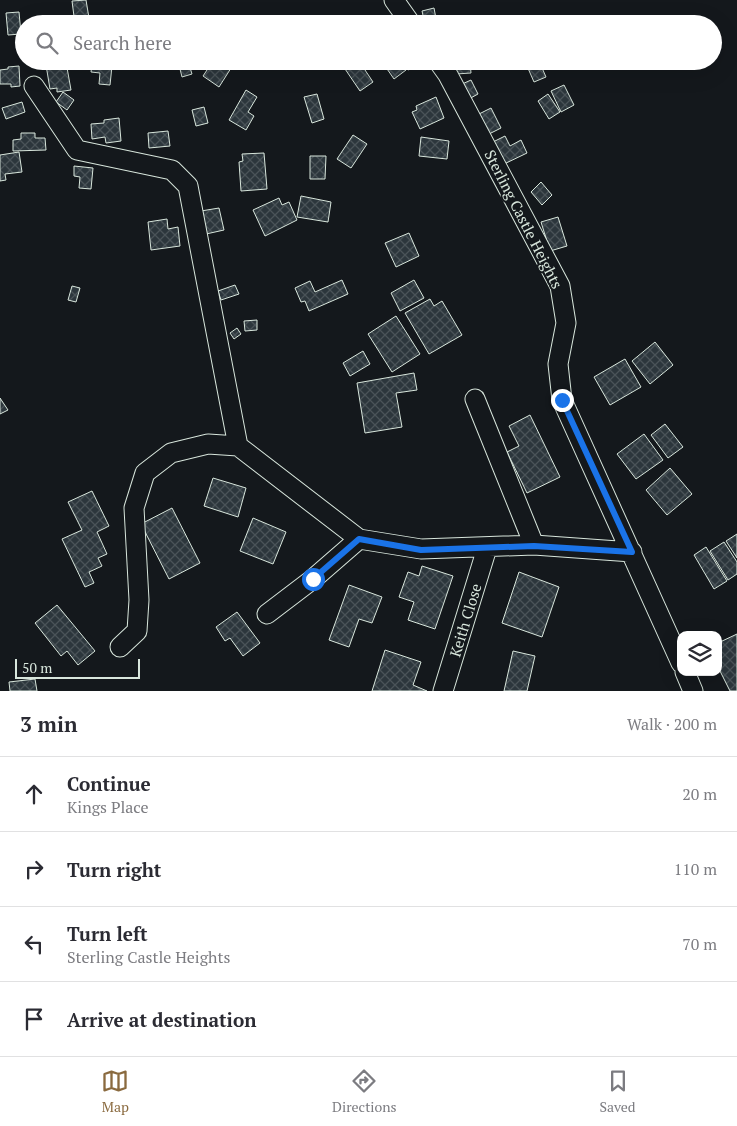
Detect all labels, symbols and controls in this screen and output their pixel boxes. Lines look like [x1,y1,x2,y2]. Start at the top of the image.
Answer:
search box [15,15,722,70]
icon: search [33,29,61,57]
text: Search here [73,30,172,55]
street label: Sterling Castle Heights [480,146,568,292]
route end [551,389,574,412]
route start [302,568,325,591]
street label: Keith Close [444,581,486,659]
map controls [677,631,722,676]
button: layers [677,631,722,676]
scale bar [15,656,140,679]
text: 50 m [22,658,52,677]
text: 3 min [20,710,77,738]
text: Walk · 200 m [627,713,717,735]
text: Continue [67,771,151,796]
icon: ahead [20,780,48,808]
text: 20 m [682,783,717,805]
text: Kings Place [67,796,149,818]
icon: right [20,855,48,883]
text: Turn right [67,857,161,882]
text: 110 m [674,858,717,880]
text: Turn left [67,921,148,946]
icon: left [20,930,48,958]
text: 70 m [682,933,717,955]
text: Sterling Castle Heights [67,946,230,968]
icon: arrive [20,1005,48,1033]
text: Arrive at destination [67,1007,256,1032]
tab: Map [101,1067,129,1116]
tab: Directions [332,1067,397,1116]
tab: Saved [599,1067,636,1116]

